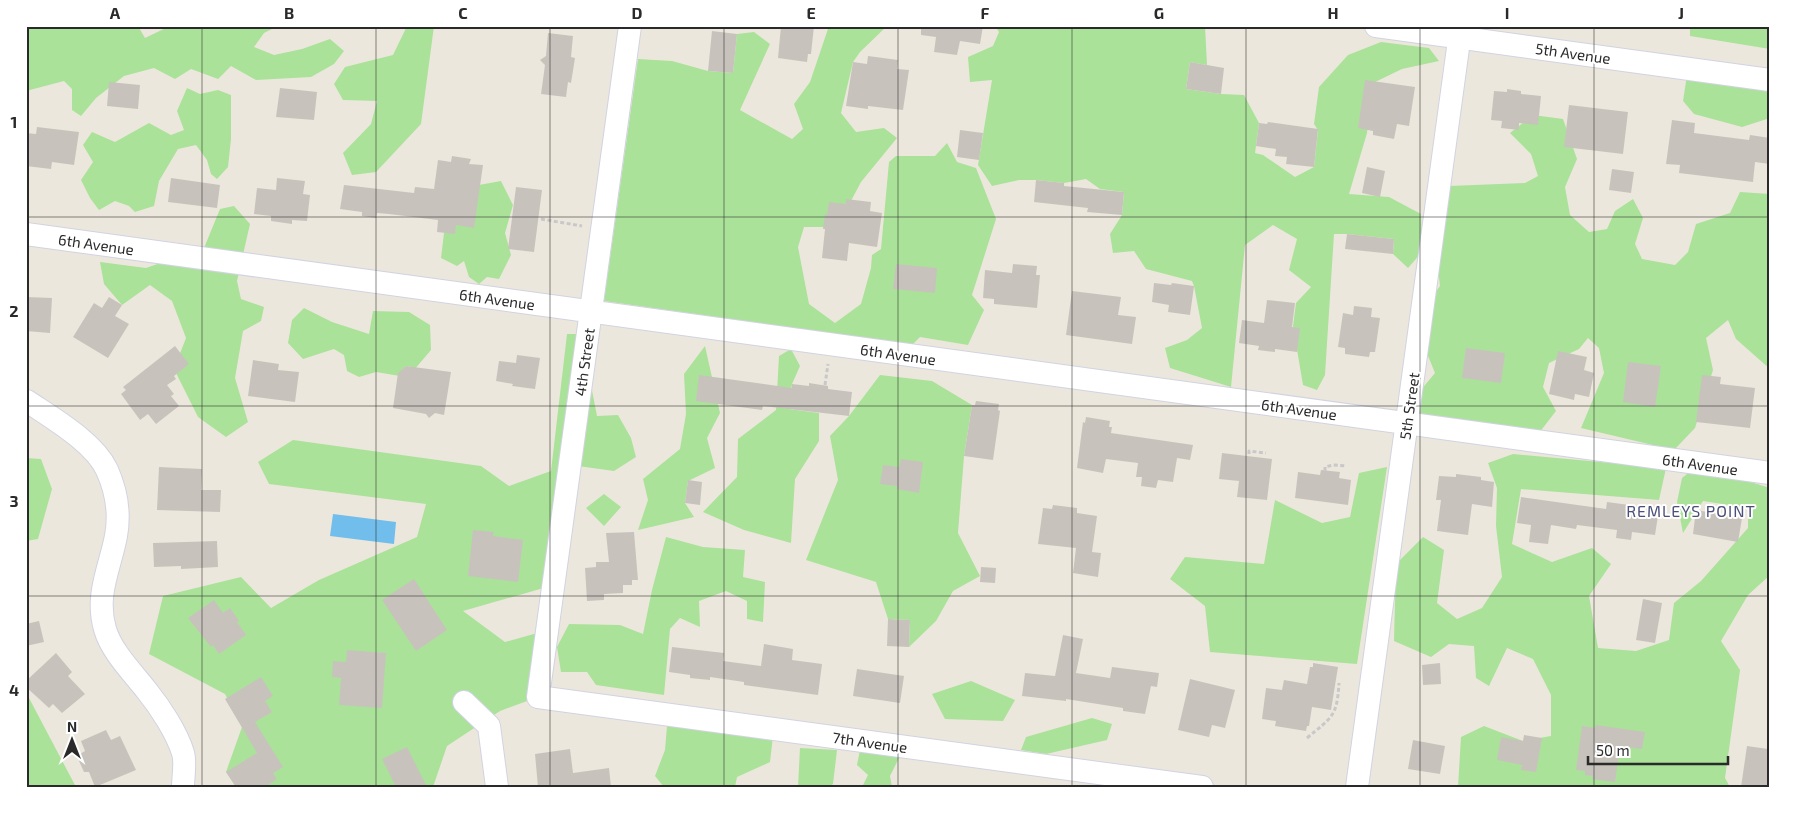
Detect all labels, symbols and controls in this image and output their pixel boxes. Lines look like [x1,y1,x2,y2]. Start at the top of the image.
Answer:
text: A [110,3,121,22]
text: B [284,3,294,22]
text: C [458,3,468,22]
text: D [632,3,643,22]
text: E [806,3,816,22]
text: F [981,3,990,22]
text: G [1154,3,1164,22]
text: H [1327,3,1339,22]
text: I [1505,3,1509,22]
text: J [1678,3,1684,22]
street label: 5th Avenue [1534,39,1612,67]
text: 1 [11,112,17,131]
street label: 6th Avenue [57,230,135,258]
street label: 6th Avenue [458,285,536,313]
text: 2 [9,301,19,320]
street label: 4th Street [570,326,598,397]
street label: 6th Avenue [859,340,937,368]
street label: 5th Street [1395,371,1423,441]
street label: 6th Avenue [1260,395,1338,423]
street label: 6th Avenue [1661,450,1739,478]
text: 3 [9,491,19,510]
district label: REMLEYS POINT [1626,501,1756,520]
text: 4 [9,680,19,699]
north arrow [48,716,98,766]
text: N [67,718,77,735]
street label: 7th Avenue [831,728,909,756]
scale bar [1588,733,1728,765]
text: 50 m [1596,741,1630,759]

